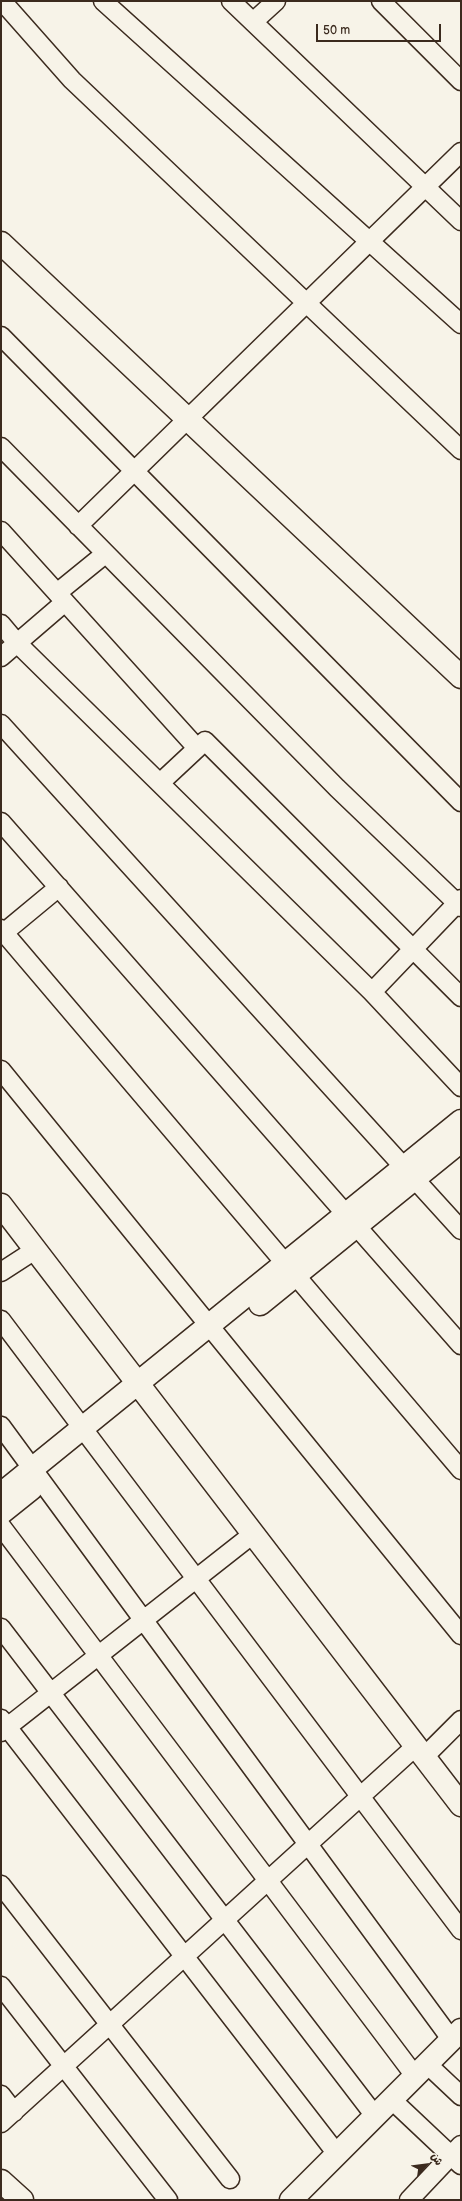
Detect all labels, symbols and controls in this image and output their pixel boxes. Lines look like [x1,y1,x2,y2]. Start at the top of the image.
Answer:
scale bar [318,16,443,42]
text: 50 m [323,23,350,38]
north arrow [406,2145,446,2185]
text: ش [428,2151,446,2168]

